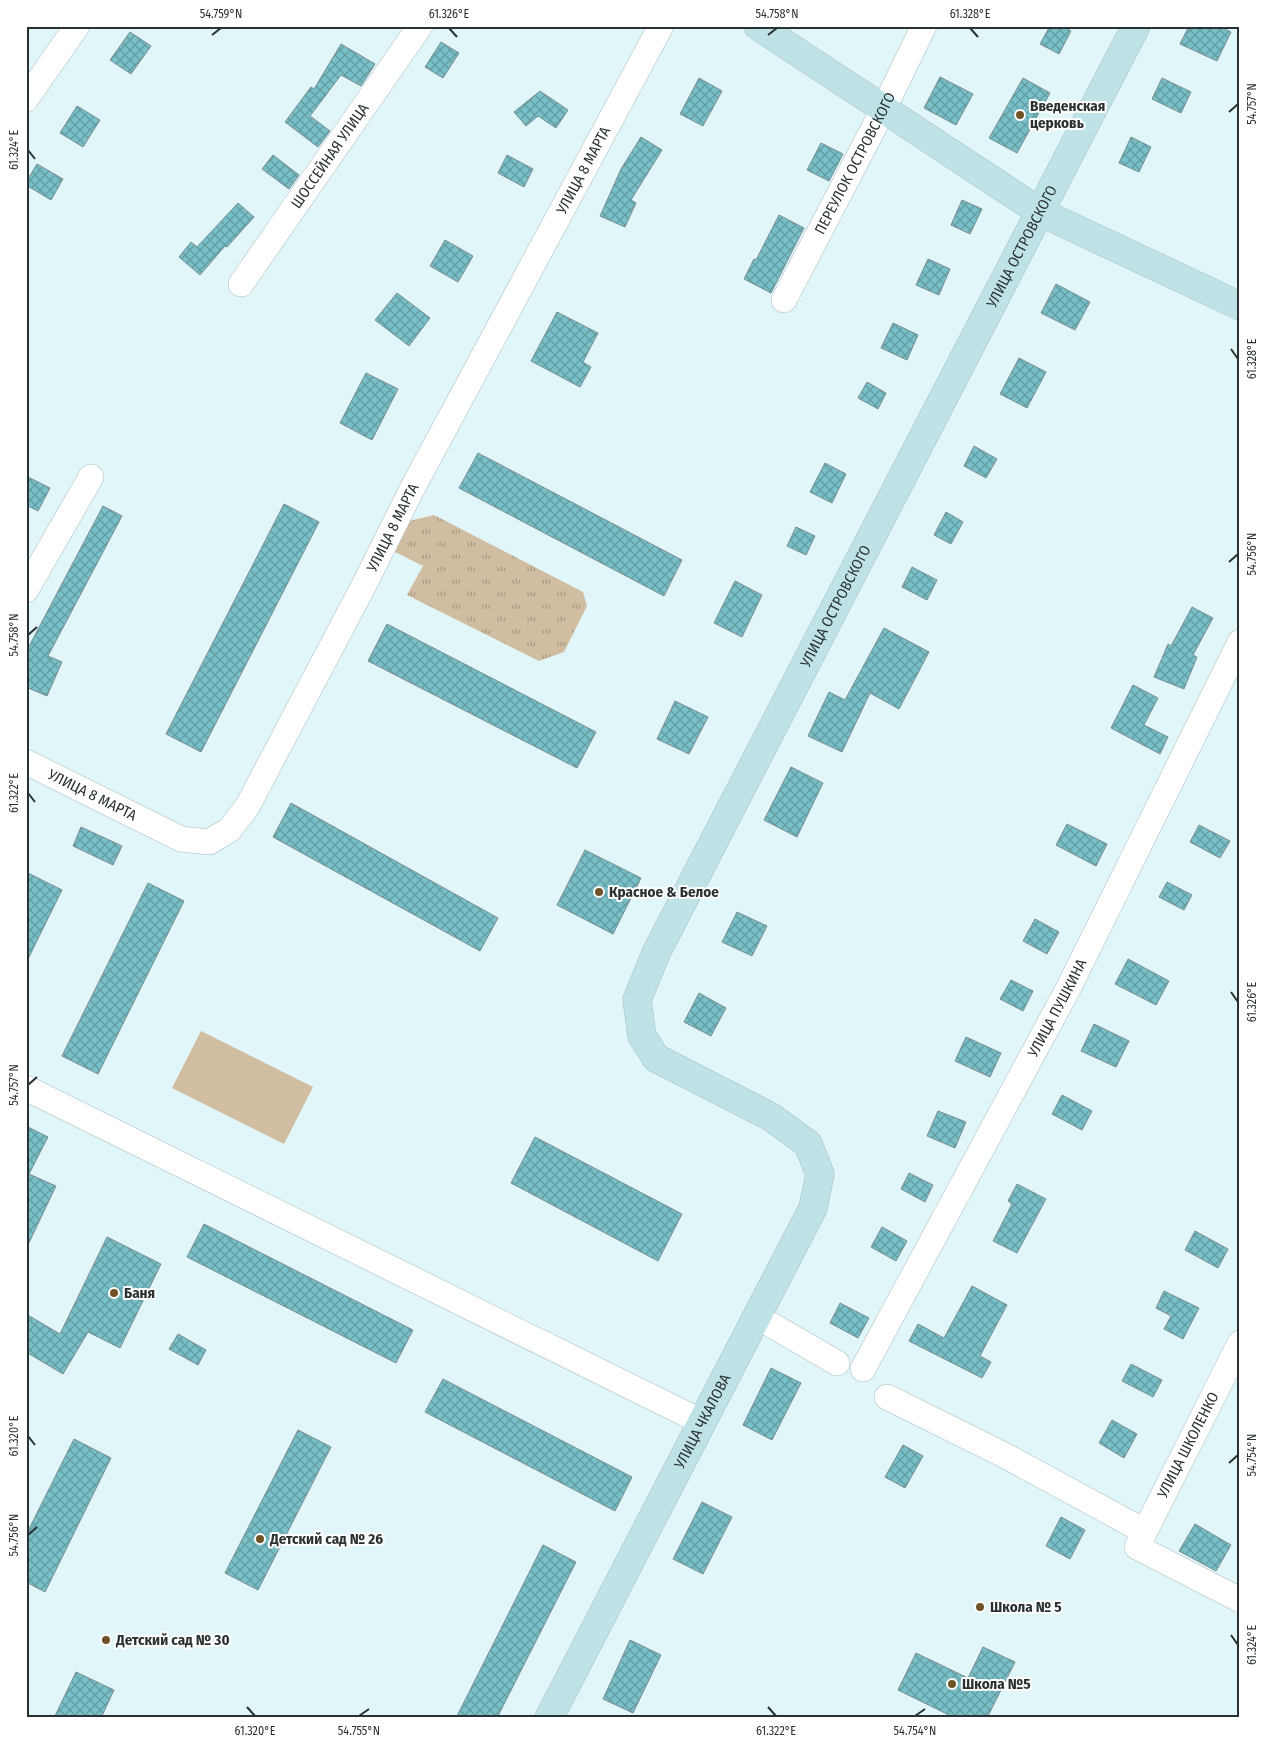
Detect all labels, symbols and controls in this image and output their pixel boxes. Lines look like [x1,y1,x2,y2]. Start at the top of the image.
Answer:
text: 54.759°N [200,7,242,21]
text: 61.326°E [429,7,470,21]
text: 54.758°N [756,7,798,21]
text: 61.328°E [950,7,991,21]
text: 54.757°N [1245,83,1259,125]
street label: ПЕРЕУЛОК ОСТРОВСКОГО [811,89,899,237]
place label: Введенская церковь [1030,97,1105,132]
street label: ШОССЕЙНАЯ УЛИЦА [287,100,373,212]
marker: Введенская церковь [1014,109,1026,121]
street label: УЛИЦА 8 МАРТА [552,123,614,218]
text: 61.324°E [7,130,21,170]
street label: УЛИЦА ОСТРОВСКОГО [982,182,1061,312]
text: 61.328°E [1245,338,1259,379]
street label: УЛИЦА 8 МАРТА [363,480,422,576]
text: 54.756°N [1245,533,1259,575]
street label: УЛИЦА ОСТРОВСКОГО [796,542,875,671]
text: 54.758°N [7,614,21,656]
street label: УЛИЦА 8 МАРТА [44,765,140,825]
text: 61.322°E [7,773,21,813]
place label: Красное & Белое [609,883,719,901]
marker: Красное & Белое [593,886,605,898]
street label: УЛИЦА ПУШКИНА [1024,956,1090,1061]
text: 61.326°E [1245,981,1259,1022]
text: 54.757°N [7,1064,21,1106]
place label: Баня [124,1284,155,1302]
marker: Баня [108,1287,120,1299]
street label: УЛИЦА ЧКАЛОВА [670,1371,734,1473]
street label: УЛИЦА ШКОЛЕНКО [1153,1389,1223,1502]
text: 61.320°E [7,1415,21,1456]
text: 54.754°N [1245,1434,1259,1476]
text: 54.756°N [7,1514,21,1556]
place label: Детский сад № 26 [269,1530,383,1548]
marker: Детский сад № 26 [254,1533,266,1545]
place label: Школа № 5 [990,1598,1062,1616]
marker: Школа № 5 [974,1601,986,1613]
text: 61.324°E [1245,1625,1259,1665]
place label: Детский сад № 30 [115,1631,230,1649]
marker: Детский сад № 30 [100,1634,112,1646]
place label: Школа №5 [962,1675,1031,1693]
marker: Школа №5 [946,1678,958,1690]
text: 61.320°E [235,1724,276,1738]
text: 54.755°N [338,1724,380,1738]
text: 61.322°E [756,1724,796,1738]
text: 54.754°N [894,1724,936,1738]

